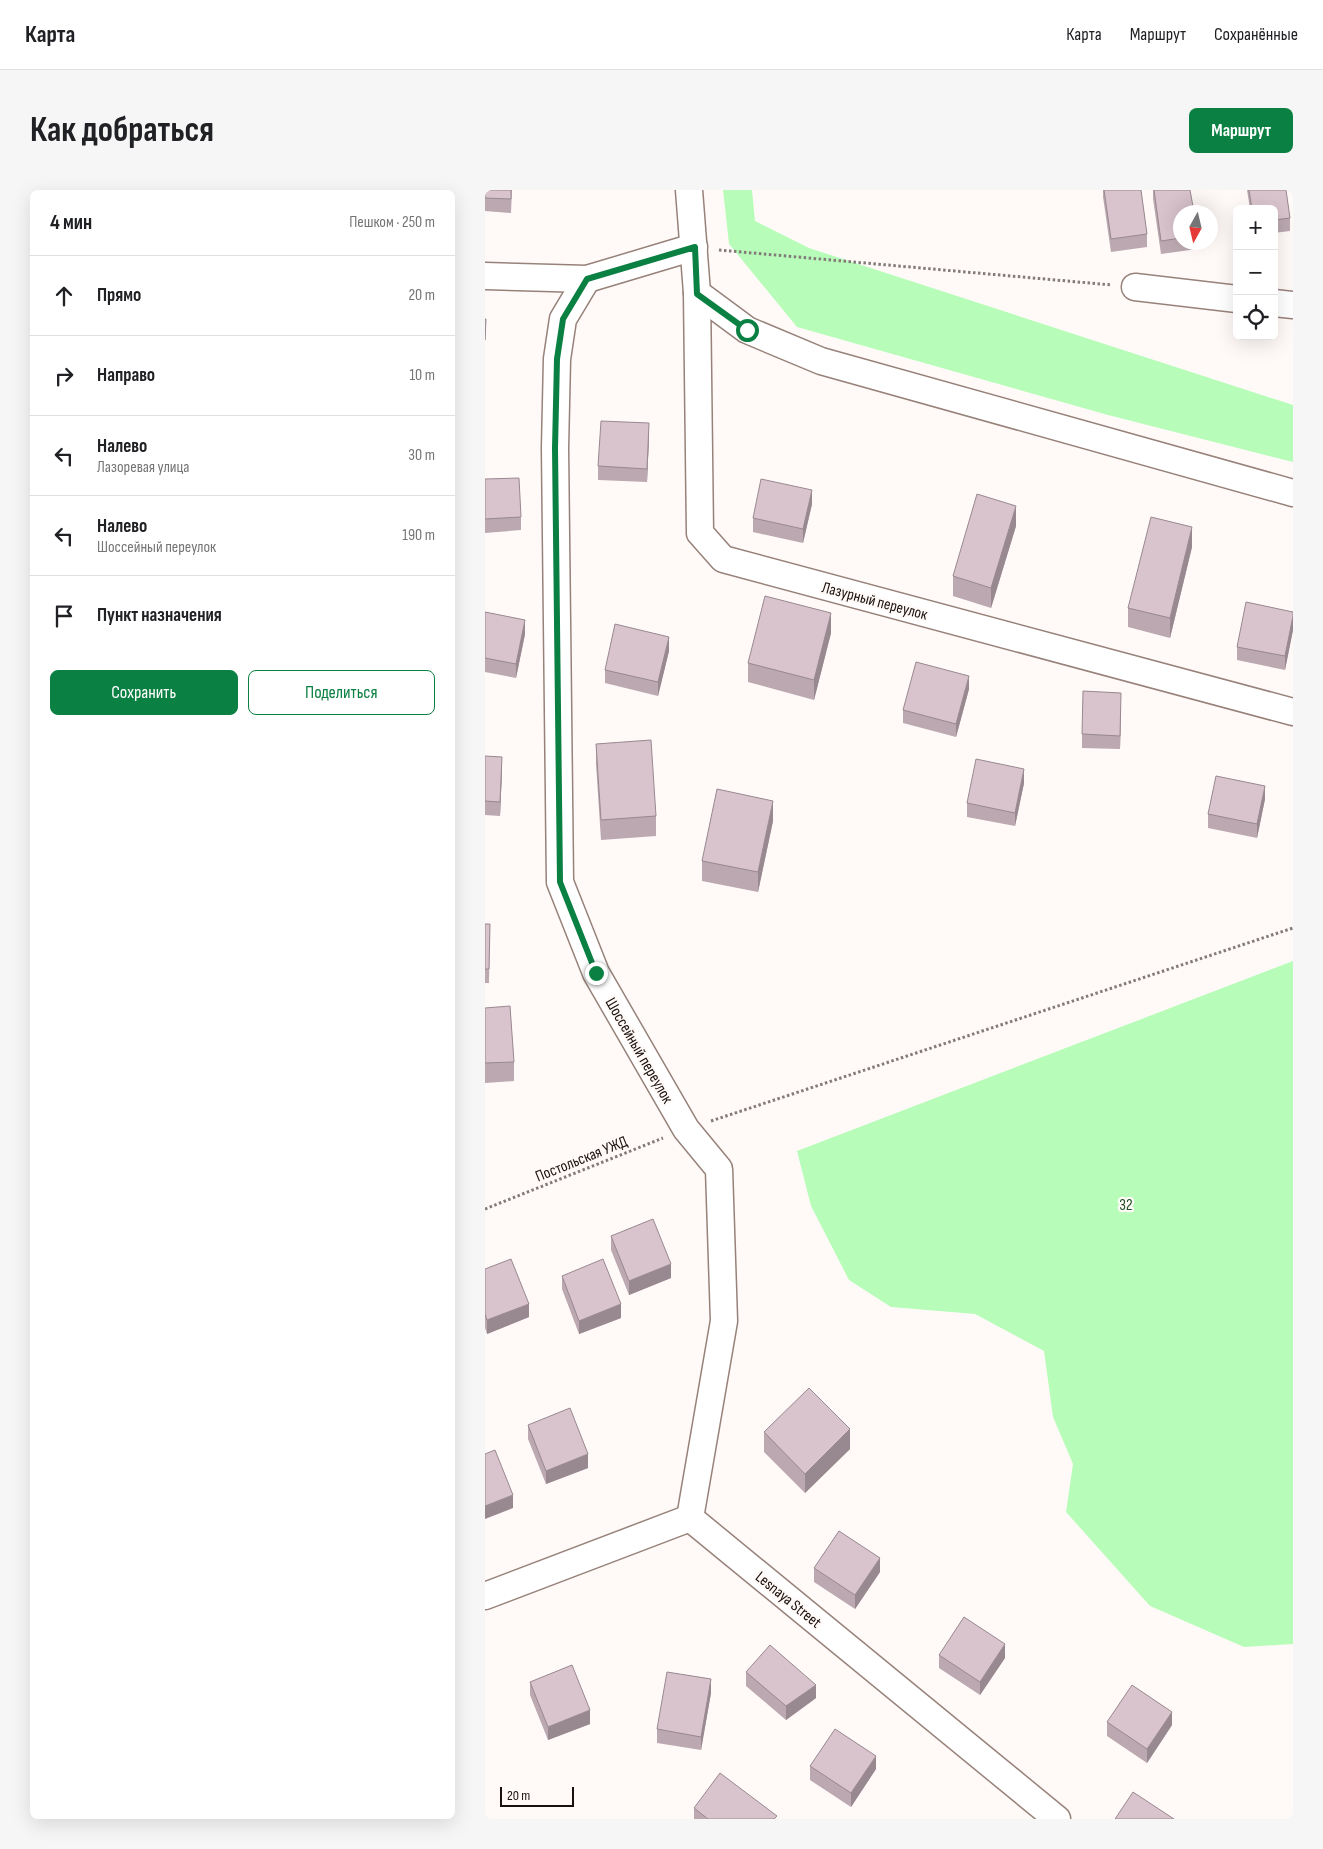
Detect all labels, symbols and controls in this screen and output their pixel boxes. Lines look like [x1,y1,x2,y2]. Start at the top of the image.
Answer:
text: Карта [25,20,75,49]
text: Карта [1066,24,1102,45]
text: Маршрут [1130,24,1186,45]
text: Сохранённые [1214,24,1298,45]
button: Маршрут [1189,108,1293,153]
text: Как добраться [30,109,214,152]
north arrow [1173,205,1218,250]
map controls [1233,205,1278,340]
button: + [1233,205,1278,250]
text: 4 мин [50,210,92,235]
text: Пешком · 250 m [349,213,435,232]
button: − [1233,250,1278,295]
icon: ahead [50,282,78,310]
text: Прямо [97,284,141,307]
text: 20 m [408,286,435,305]
button: locate [1233,295,1278,340]
route start [736,319,759,342]
icon: right [50,362,78,390]
text: Направо [97,364,155,387]
text: 10 m [409,366,435,385]
text: Налево [97,435,147,458]
icon: left [50,442,78,470]
text: 30 m [408,446,435,465]
text: Лазоревая улица [97,458,189,477]
text: Налево [97,515,147,538]
icon: left [50,522,78,550]
text: 190 m [402,526,435,545]
text: Шоссейный переулок [97,538,216,557]
street label: Лазурный переулок [820,578,930,625]
icon: arrive [50,602,78,630]
text: Пункт назначения [97,604,222,627]
button: Сохранить [50,670,238,715]
button: Поделиться [248,670,435,715]
route end [585,962,608,985]
street label: Шоссейный переулок [601,994,677,1108]
street label: Постольская УЖД [533,1132,631,1186]
park label: 32 [1119,1196,1133,1215]
street label: Lesnaya Street [751,1568,825,1633]
scale bar [500,1784,574,1807]
text: 20 m [507,1787,530,1804]

